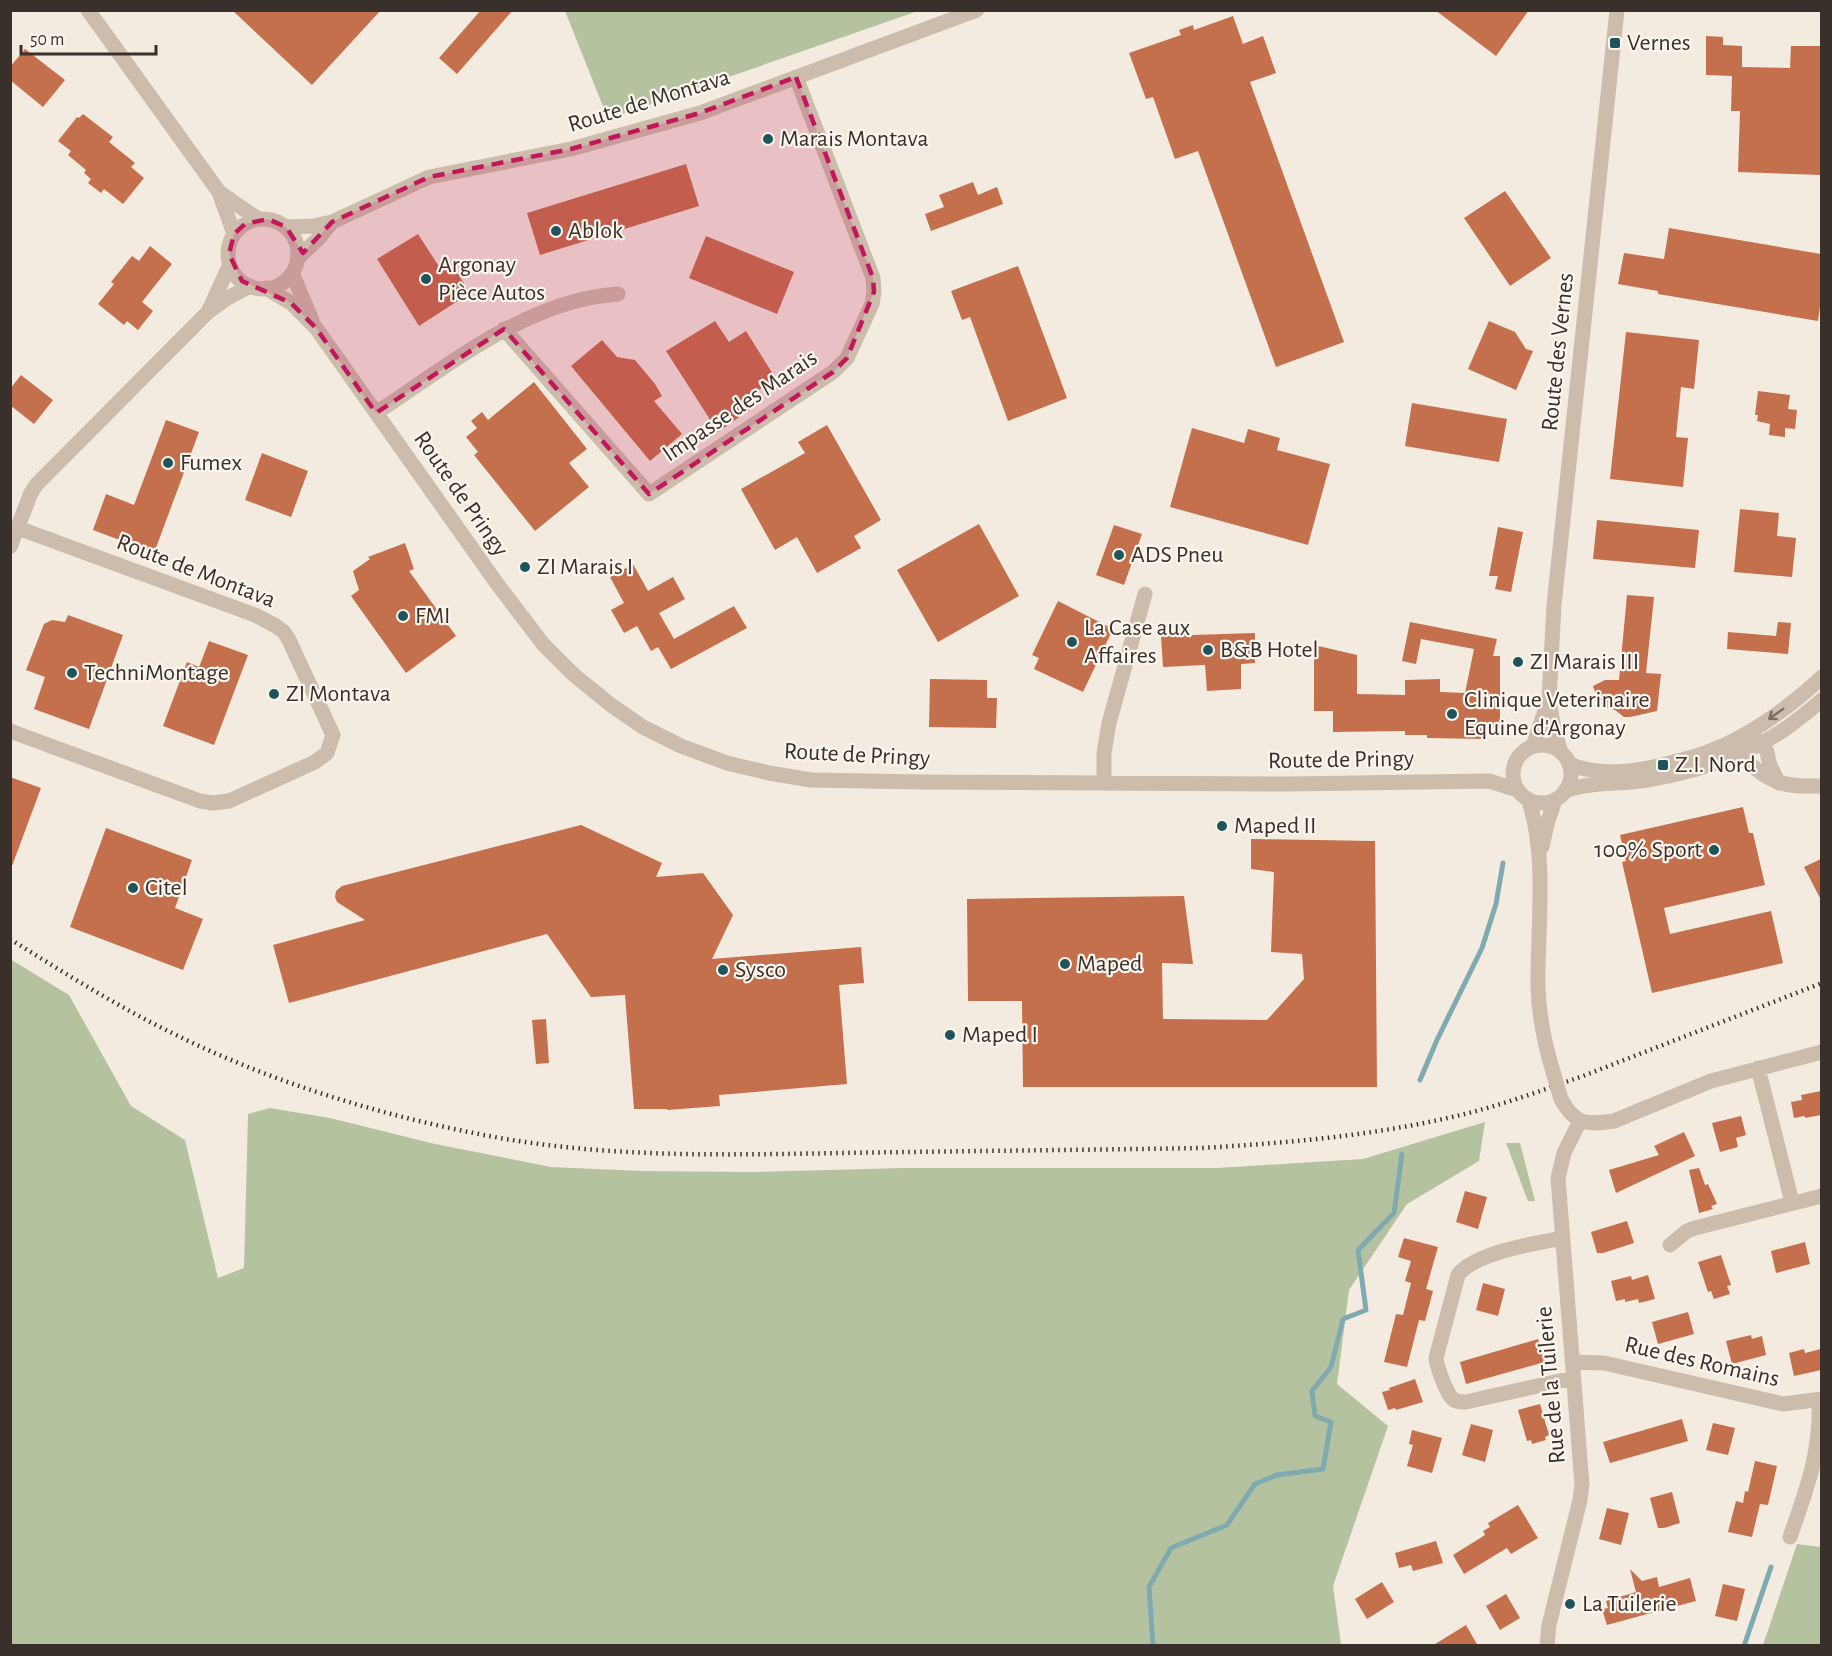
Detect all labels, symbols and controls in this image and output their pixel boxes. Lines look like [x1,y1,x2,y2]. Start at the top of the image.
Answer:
scale bar [21,18,156,56]
text: 50 m [30,31,64,49]
place label: Vernes [1627,31,1691,55]
marker: Vernes [1608,36,1622,50]
street label: Route de Montava [565,65,733,137]
place label: Marais Montava [780,127,928,151]
marker: Marais Montava [761,132,775,146]
place label: Ablok [568,219,623,243]
marker: Ablok [549,224,563,238]
place label: Argonay Pièce Autos [438,253,545,305]
marker: Argonay Pièce Autos [419,272,433,286]
street label: Route des Vernes [1538,272,1578,432]
street label: Impasse des Marais [658,346,822,466]
street label: Route de Pringy [409,427,513,561]
place label: Fumex [180,451,243,475]
marker: Fumex [161,456,175,470]
street label: Route de Montava [113,530,279,612]
place label: ADS Pneu [1131,543,1224,567]
marker: ADS Pneu [1112,548,1126,562]
place label: ZI Marais I [537,555,633,579]
marker: ZI Marais I [518,560,532,574]
place label: FMI [415,604,451,628]
marker: FMI [396,609,410,623]
place label: La Case aux Affaires [1084,616,1191,668]
marker: La Case aux Affaires [1065,635,1079,649]
place label: B&B Hotel [1220,638,1318,662]
marker: B&B Hotel [1201,643,1215,657]
place label: ZI Marais III [1530,650,1639,674]
marker: ZI Marais III [1511,655,1525,669]
place label: TechniMontage [84,661,229,685]
marker: TechniMontage [65,666,79,680]
place label: ZI Montava [286,682,391,706]
marker: ZI Montava [267,687,281,701]
place label: Clinique Veterinaire Equine d'Argonay [1464,688,1649,740]
marker: Clinique Veterinaire Equine d'Argonay [1445,707,1459,721]
one-way arrow [1768,707,1784,720]
street label: Route de Pringy [783,739,931,771]
street label: Route de Pringy [1268,747,1414,773]
place label: Z.I. Nord [1675,753,1756,777]
marker: Z.I. Nord [1656,758,1670,772]
place label: Maped II [1234,814,1316,838]
marker: Maped II [1215,819,1229,833]
place label: 100% Sport [1594,838,1702,862]
marker: 100% Sport [1707,843,1721,857]
place label: Citel [145,876,188,900]
marker: Citel [126,881,140,895]
place label: Maped [1077,952,1143,976]
marker: Maped [1058,957,1072,971]
place label: Sysco [735,958,786,982]
marker: Sysco [716,963,730,977]
place label: Maped I [962,1023,1038,1047]
marker: Maped I [943,1028,957,1042]
street label: Rue de la Tuilerie [1532,1305,1570,1465]
street label: Rue des Romains [1622,1333,1782,1391]
place label: La Tuilerie [1582,1592,1677,1616]
marker: La Tuilerie [1563,1597,1577,1611]

